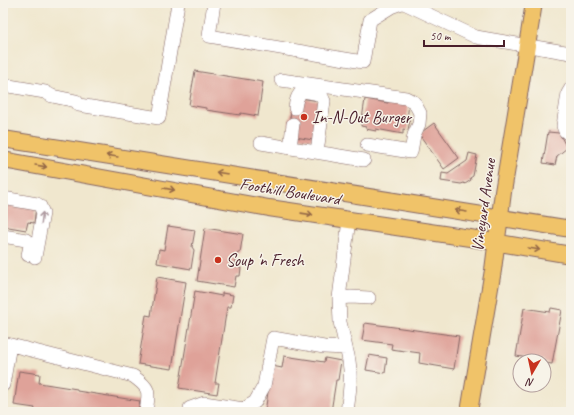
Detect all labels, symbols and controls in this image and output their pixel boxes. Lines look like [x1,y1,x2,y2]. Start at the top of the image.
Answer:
scale bar [424,22,504,48]
text: 50 m [430,28,452,44]
place label: In-N-Out Burger [312,107,413,128]
marker: In-N-Out Burger [299,112,309,122]
one-way arrow [106,152,119,160]
street label: Vineyard Avenue [467,156,501,253]
one-way arrow [35,163,48,171]
one-way arrow [216,169,229,177]
street label: Foothill Boulevard [238,173,345,210]
one-way arrow [163,185,176,193]
one-way arrow [455,207,468,215]
one-way arrow [300,210,313,218]
one-way arrow [38,212,46,225]
one-way arrow [527,245,540,253]
place label: Soup 'n Fresh [226,250,305,271]
marker: Soup 'n Fresh [213,255,223,265]
north arrow [512,353,552,393]
text: N [524,375,535,390]

